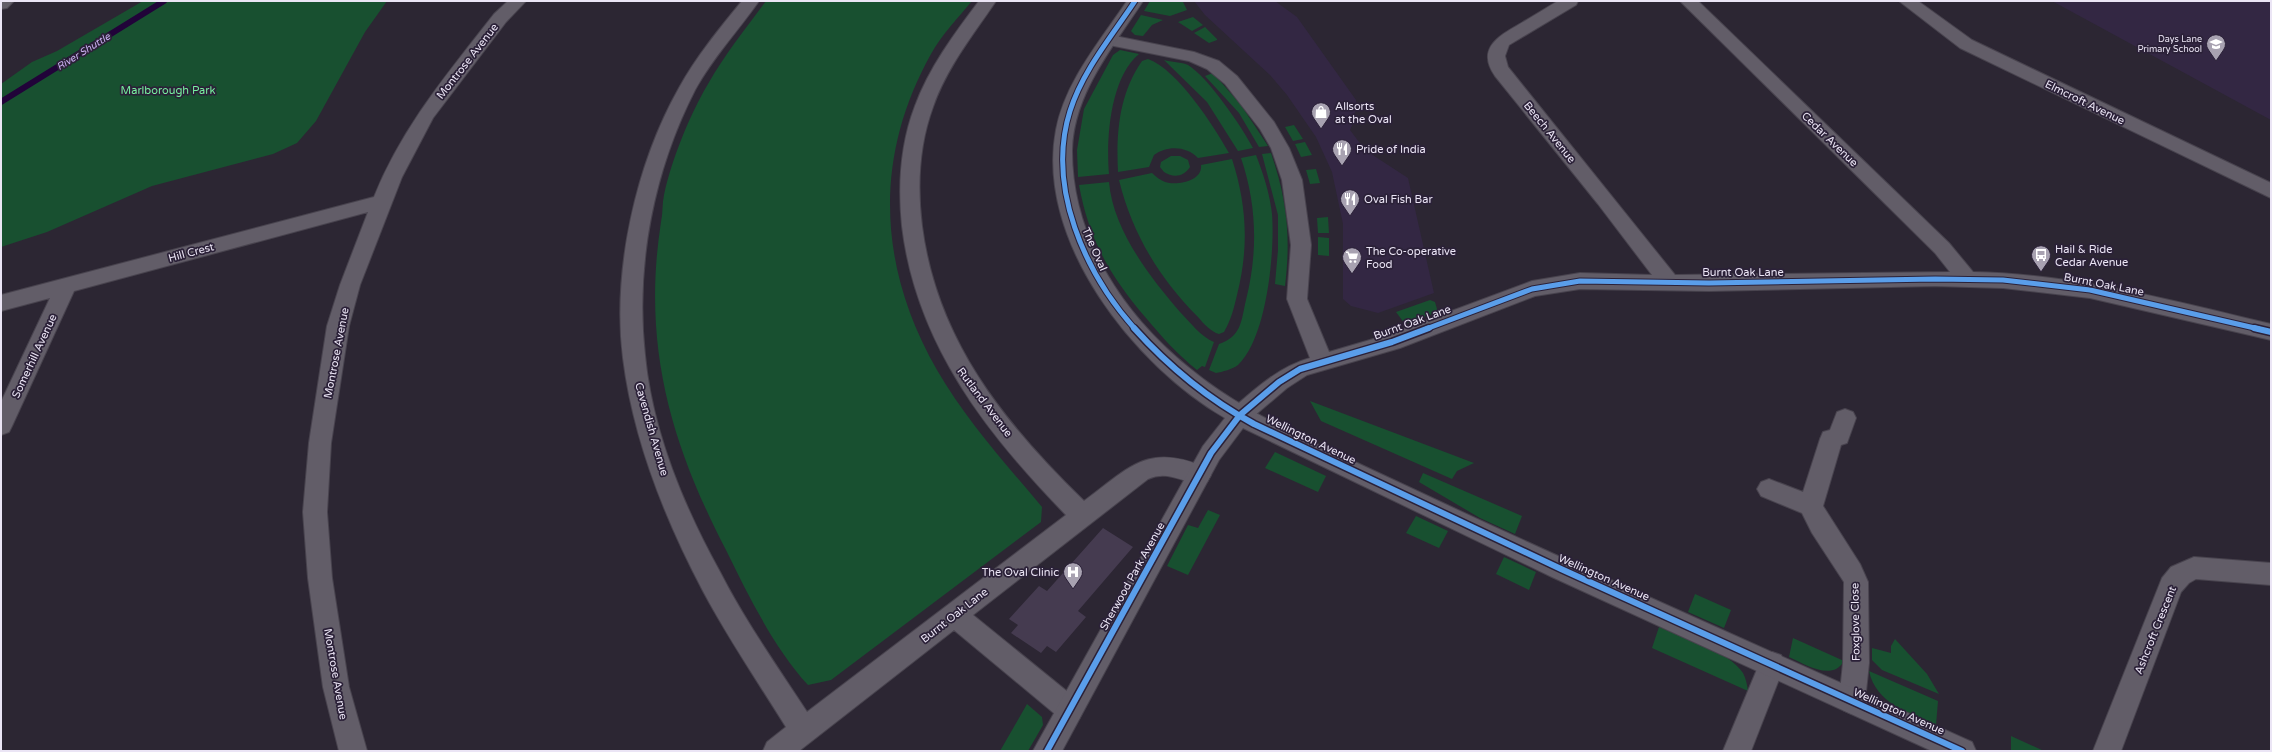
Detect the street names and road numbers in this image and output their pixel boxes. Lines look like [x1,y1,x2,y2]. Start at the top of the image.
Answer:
street label: Montrose Avenue [434,21,501,102]
street label: Elmcroft Avenue [2043,78,2127,127]
street label: Beech Avenue [1521,99,1578,165]
street label: Cedar Avenue [1799,109,1861,169]
street label: The Oval [1079,226,1110,273]
street label: Hill Crest [167,240,215,265]
street label: Burnt Oak Lane [1702,266,1784,279]
street label: Burnt Oak Lane [2063,270,2145,299]
street label: Burnt Oak Lane [1372,302,1453,342]
street label: Montrose Avenue [321,307,352,400]
street label: Somerhill Avenue [9,312,60,400]
street label: Rutland Avenue [954,365,1015,440]
street label: Cavendish Avenue [632,381,671,477]
street label: Wellington Avenue [1264,412,1358,467]
street label: Sherwood Park Avenue [1097,520,1168,632]
street label: Wellington Avenue [1556,551,1651,603]
street label: Foxglove Close [1848,583,1863,661]
street label: Ashcroft Crescent [2132,584,2179,676]
street label: Burnt Oak Lane [918,585,990,646]
street label: Montrose Avenue [321,627,350,721]
street label: Wellington Avenue [1851,685,1946,737]

